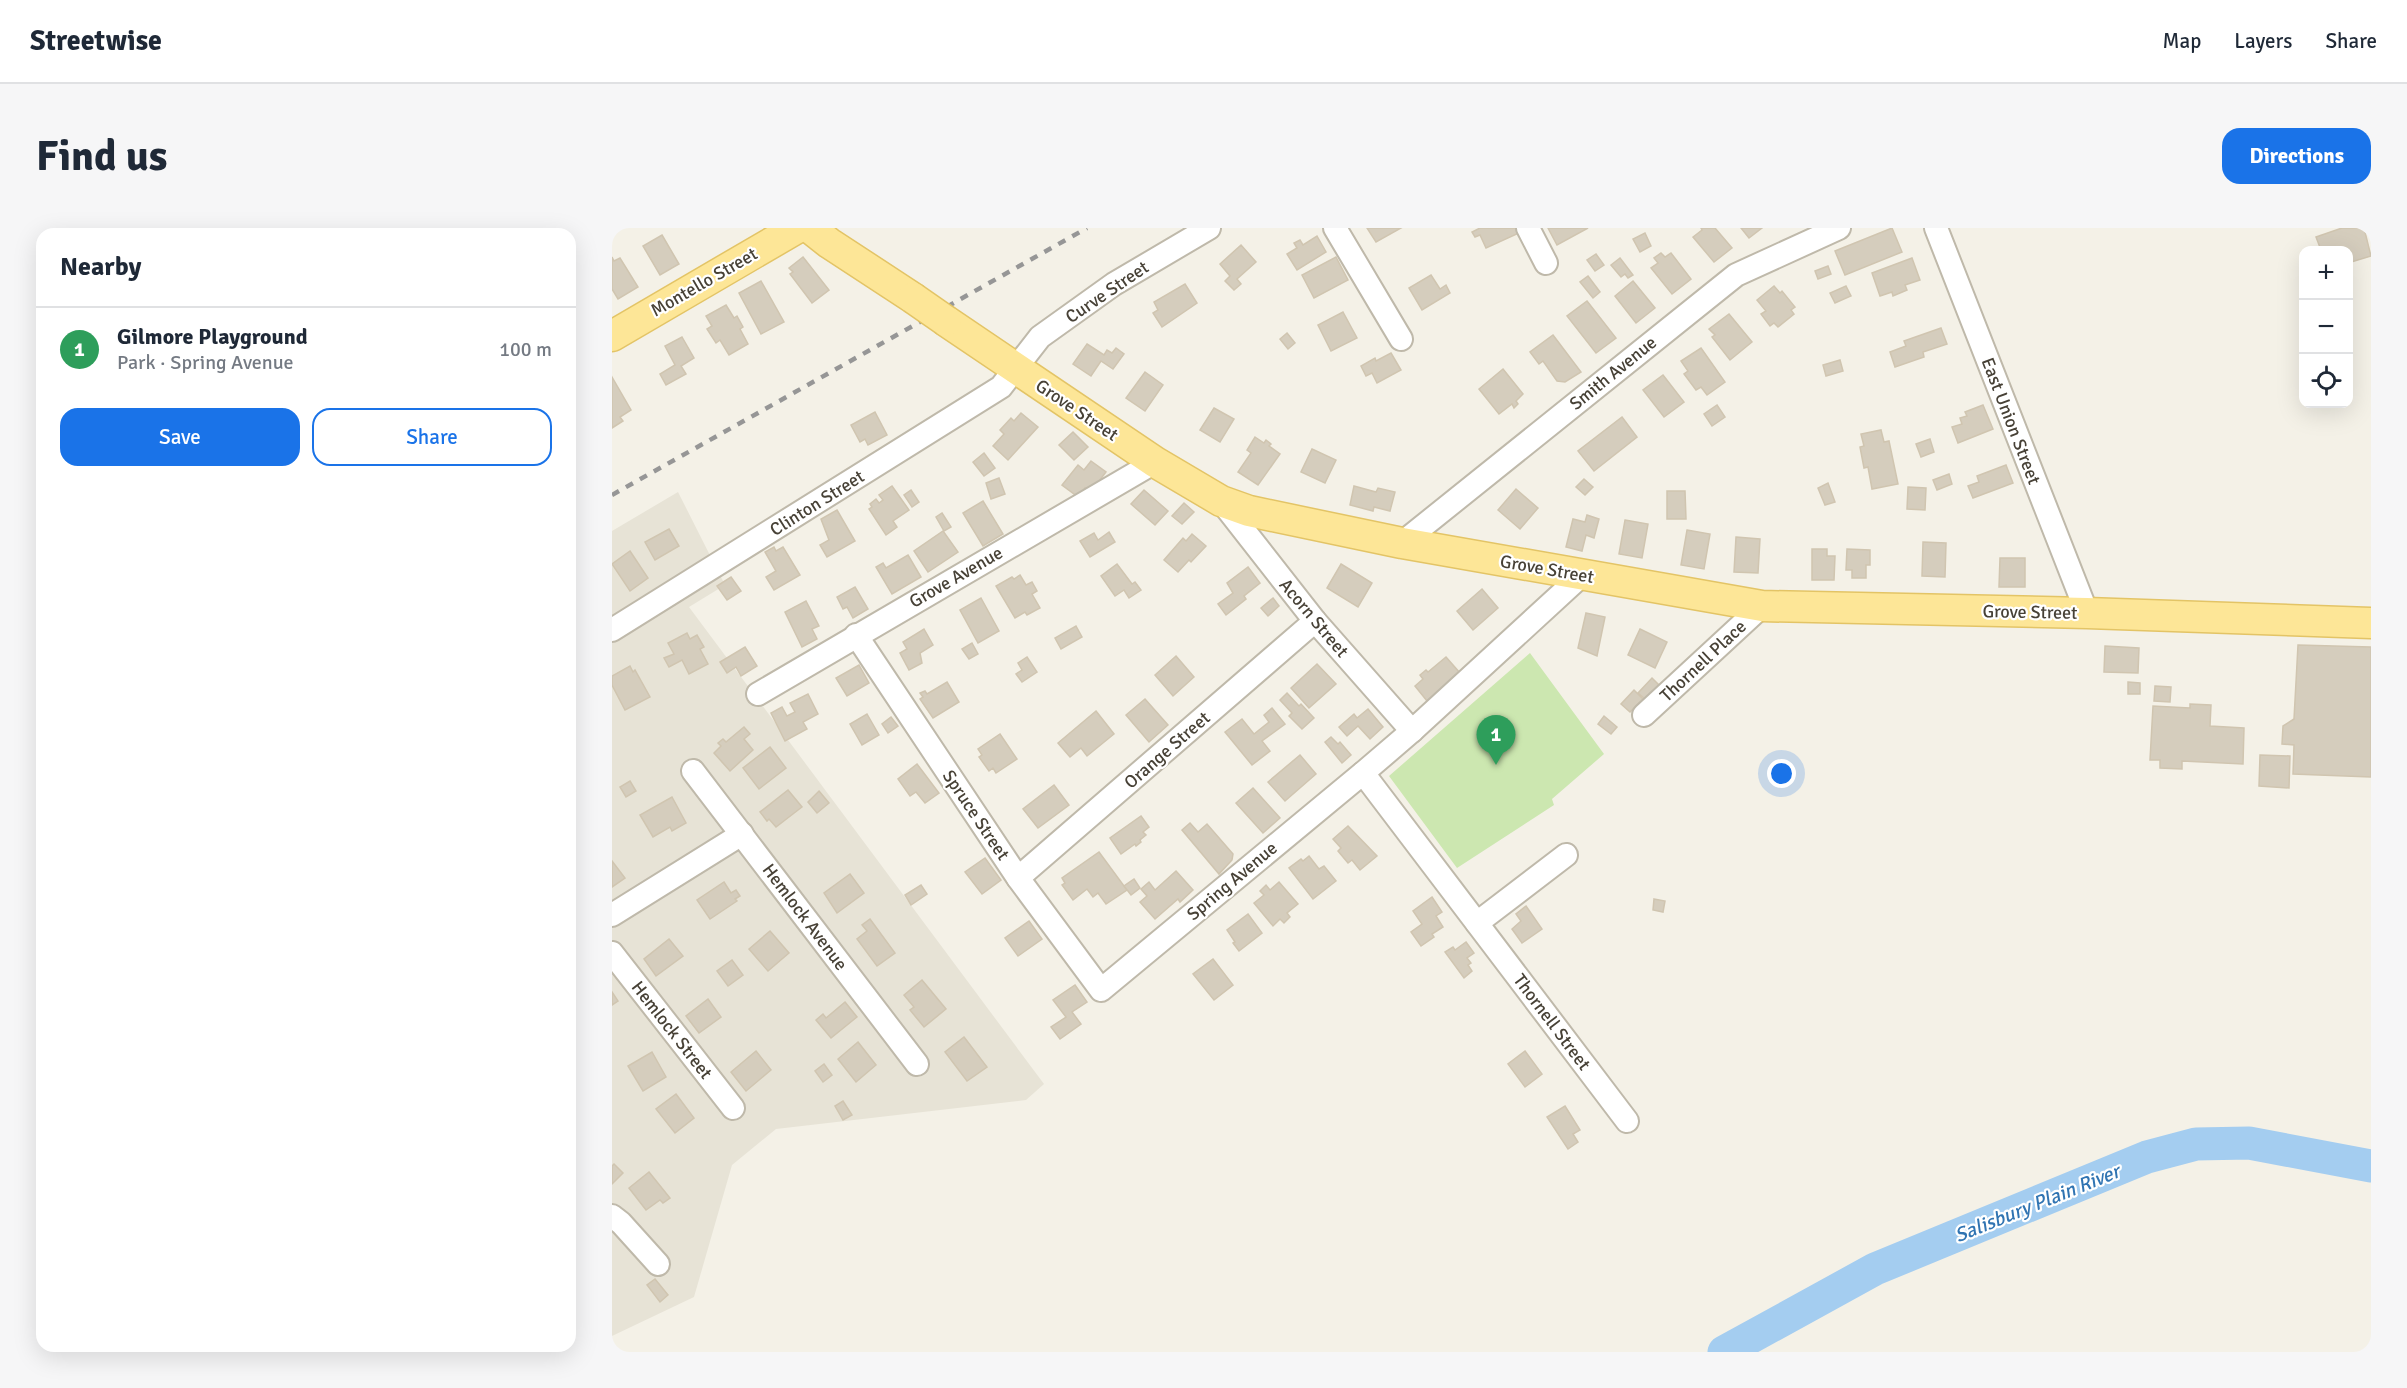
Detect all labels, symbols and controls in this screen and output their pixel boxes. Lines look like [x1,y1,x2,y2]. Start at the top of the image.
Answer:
text: Streetwise [30,24,162,58]
text: Map [2163,28,2201,54]
text: Layers [2234,28,2292,54]
text: Share [2325,28,2377,54]
button: Directions [2222,128,2371,184]
text: Find us [36,131,167,182]
street label: Montello Street [647,243,761,321]
map controls [2299,246,2353,408]
button: + [2299,246,2353,300]
text: Nearby [60,251,141,283]
street label: Curve Street [1061,256,1153,328]
button: − [2299,300,2353,354]
text: Gilmore Playground [117,323,308,350]
street label: Smith Avenue [1565,331,1661,415]
text: 1 [74,337,85,362]
text: 100 m [499,337,552,362]
text: Park · Spring Avenue [117,350,294,375]
street label: East Union Street [1977,354,2045,488]
button: locate [2299,354,2353,408]
street label: Grove Street [1032,374,1122,446]
button: Save [60,408,300,466]
button: Share [312,408,552,466]
street label: Clinton Street [766,465,868,541]
street label: Grove Avenue [905,541,1007,613]
street label: Grove Street [1498,550,1596,588]
street label: Acorn Street [1275,574,1353,662]
street label: Grove Street [1982,600,2078,624]
street label: Thornell Place [1655,616,1751,706]
street label: Orange Street [1120,707,1214,793]
pin: 1 [1476,716,1516,765]
your location [1767,759,1796,788]
street label: Spruce Street [938,766,1014,864]
street label: Spring Avenue [1182,837,1282,925]
street label: Hemlock Avenue [758,859,852,975]
street label: Thornell Street [1509,970,1595,1074]
street label: Hemlock Street [627,977,717,1083]
water label: Salisbury Plain River [1951,1158,2126,1248]

